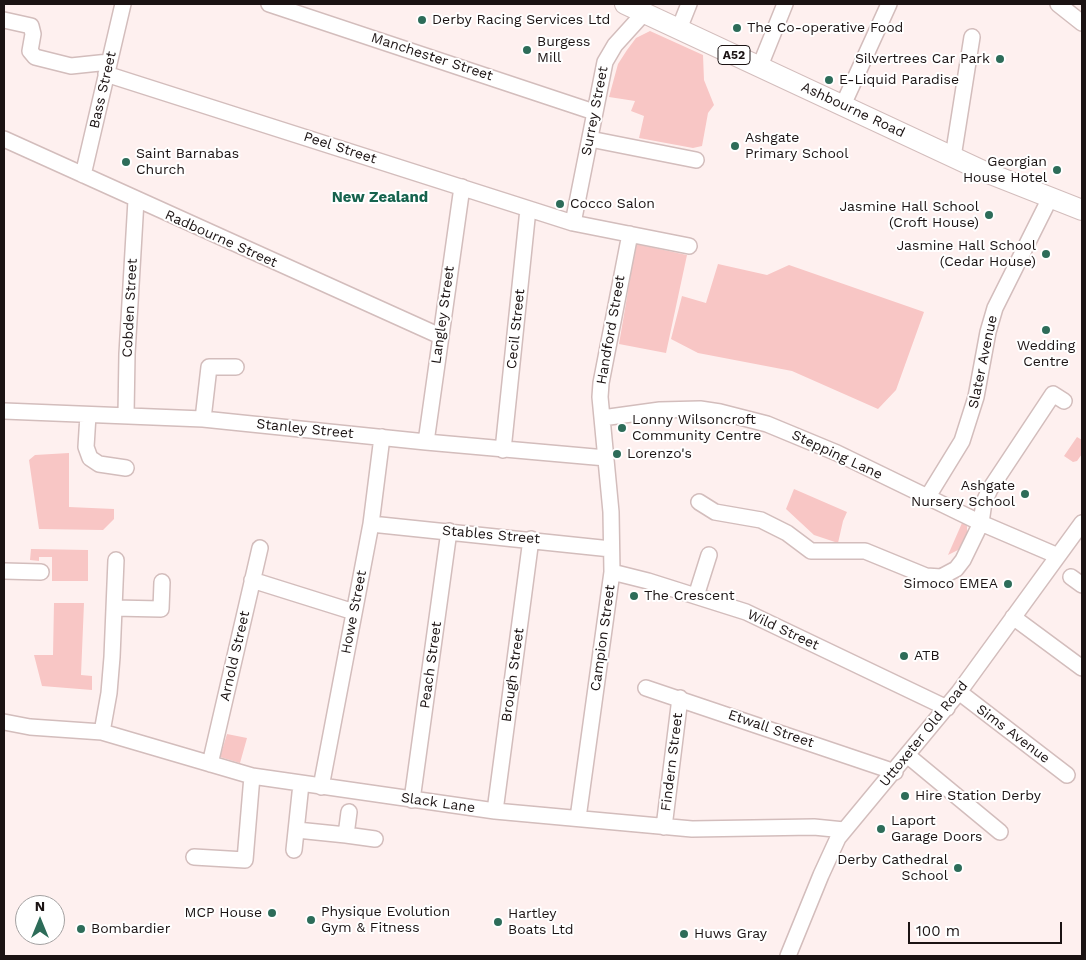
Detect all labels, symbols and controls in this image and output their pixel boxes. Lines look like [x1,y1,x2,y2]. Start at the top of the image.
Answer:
place label: Derby Racing Services Ltd [432,12,610,28]
marker: Derby Racing Services Ltd [416,14,428,26]
place label: The Co-operative Food [747,20,903,36]
marker: The Co-operative Food [731,22,743,34]
street label: Manchester Street [369,29,495,85]
place label: Burgess Mill [537,34,590,66]
marker: Burgess Mill [521,44,533,56]
road number: A52 [718,46,750,64]
street label: Bass Street [86,50,120,130]
place label: Silvertrees Car Park [855,51,990,67]
marker: Silvertrees Car Park [994,53,1006,65]
street label: Surrey Street [578,65,612,157]
place label: E-Liquid Paradise [839,72,959,88]
marker: E-Liquid Paradise [823,74,835,86]
street label: Ashbourne Road [799,79,907,141]
street label: Peel Street [301,128,379,168]
place label: Ashgate Primary School [745,130,849,162]
marker: Ashgate Primary School [729,140,741,152]
place label: Saint Barnabas Church [136,146,239,178]
place label: Georgian House Hotel [963,154,1047,186]
marker: Saint Barnabas Church [120,156,132,168]
marker: Georgian House Hotel [1051,164,1063,176]
district label: New Zealand [332,189,428,207]
place label: Cocco Salon [570,196,655,212]
marker: Cocco Salon [554,198,566,210]
place label: Jasmine Hall School (Croft House) [839,199,979,232]
street label: Radbourne Street [162,207,280,271]
marker: Jasmine Hall School (Croft House) [983,209,995,221]
place label: Jasmine Hall School (Cedar House) [896,238,1036,270]
marker: Jasmine Hall School (Cedar House) [1040,248,1052,260]
street label: Cobden Street [119,258,141,358]
street label: Langley Street [428,265,458,365]
street label: Handford Street [593,274,629,386]
street label: Cecil Street [503,288,529,370]
street label: Slater Avenue [965,314,1001,410]
marker: Wedding Centre [1040,324,1052,336]
place label: Wedding Centre [1017,338,1075,371]
place label: Lonny Wilsoncroft Community Centre [632,412,761,444]
street label: Stanley Street [256,416,354,442]
marker: Lonny Wilsoncroft Community Centre [616,422,628,434]
street label: Stepping Lane [789,427,885,483]
place label: Lorenzo's [627,446,692,462]
marker: Lorenzo's [611,448,623,460]
place label: Ashgate Nursery School [911,478,1015,511]
marker: Ashgate Nursery School [1019,488,1031,500]
street label: Stables Street [441,522,541,548]
street label: Howe Street [338,569,370,655]
place label: Simoco EMEA [904,576,998,592]
marker: Simoco EMEA [1002,578,1014,590]
street label: Campion Street [587,584,619,692]
place label: The Crescent [644,588,735,604]
marker: The Crescent [628,590,640,602]
street label: Wild Street [744,606,822,654]
street label: Arnold Street [216,609,254,703]
street label: Peach Street [417,620,445,710]
street label: Brough Street [498,627,528,723]
place label: ATB [914,648,940,664]
marker: ATB [898,650,910,662]
street label: Uttoxeter Old Road [876,678,972,790]
street label: Sims Avenue [973,701,1053,767]
street label: Etwall Street [726,706,816,752]
street label: Findern Street [658,712,686,812]
place label: Hire Station Derby [915,788,1041,804]
street label: Slack Lane [400,789,476,817]
marker: Hire Station Derby [899,790,911,802]
place label: Laport Garage Doors [891,813,982,846]
marker: Laport Garage Doors [875,823,887,835]
place label: Derby Cathedral School [837,852,948,884]
marker: Derby Cathedral School [952,862,964,874]
north arrow [15,895,65,945]
text: N [35,898,45,914]
place label: Physique Evolution Gym & Fitness [321,904,450,936]
place label: MCP House [184,905,262,921]
place label: Hartley Boats Ltd [508,906,574,939]
marker: MCP House [266,907,278,919]
scale bar [911,912,1065,944]
marker: Physique Evolution Gym & Fitness [305,914,317,926]
marker: Hartley Boats Ltd [492,916,504,928]
place label: Bombardier [91,921,170,937]
text: 100 m [916,922,960,940]
marker: Bombardier [75,923,87,935]
place label: Huws Gray [694,926,767,942]
marker: Huws Gray [678,928,690,940]

